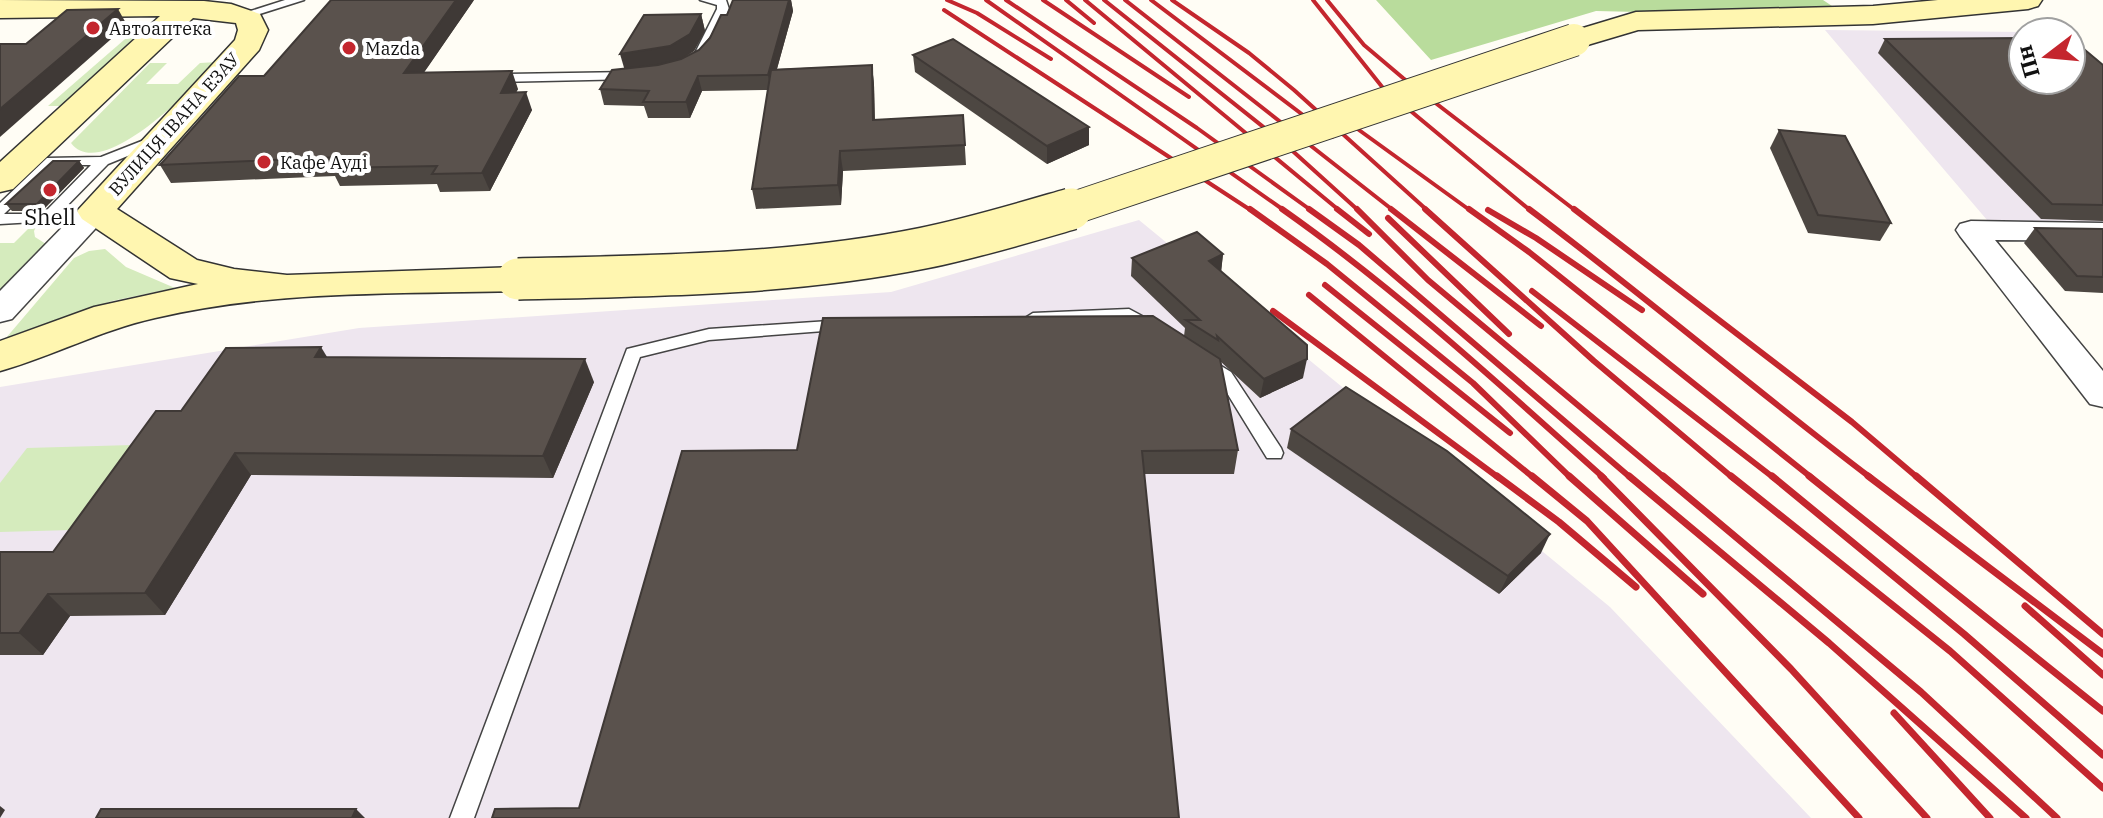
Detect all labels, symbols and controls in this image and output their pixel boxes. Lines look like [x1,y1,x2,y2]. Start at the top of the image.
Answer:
north arrow [2007,16,2087,96]
place label: Автоаптека [109,17,212,40]
marker: Автоаптека [84,19,102,37]
place label: Mazda [365,37,420,60]
marker: Mazda [340,39,358,57]
text: Пн [2009,42,2046,81]
street label: ВУЛИЦЯ ІВАНА ЕЗАУ [104,47,245,200]
place label: Кафе Ауді [280,151,368,174]
marker: Кафе Ауді [255,153,273,171]
marker: Shell [41,181,59,199]
place label: Shell [24,202,76,231]

